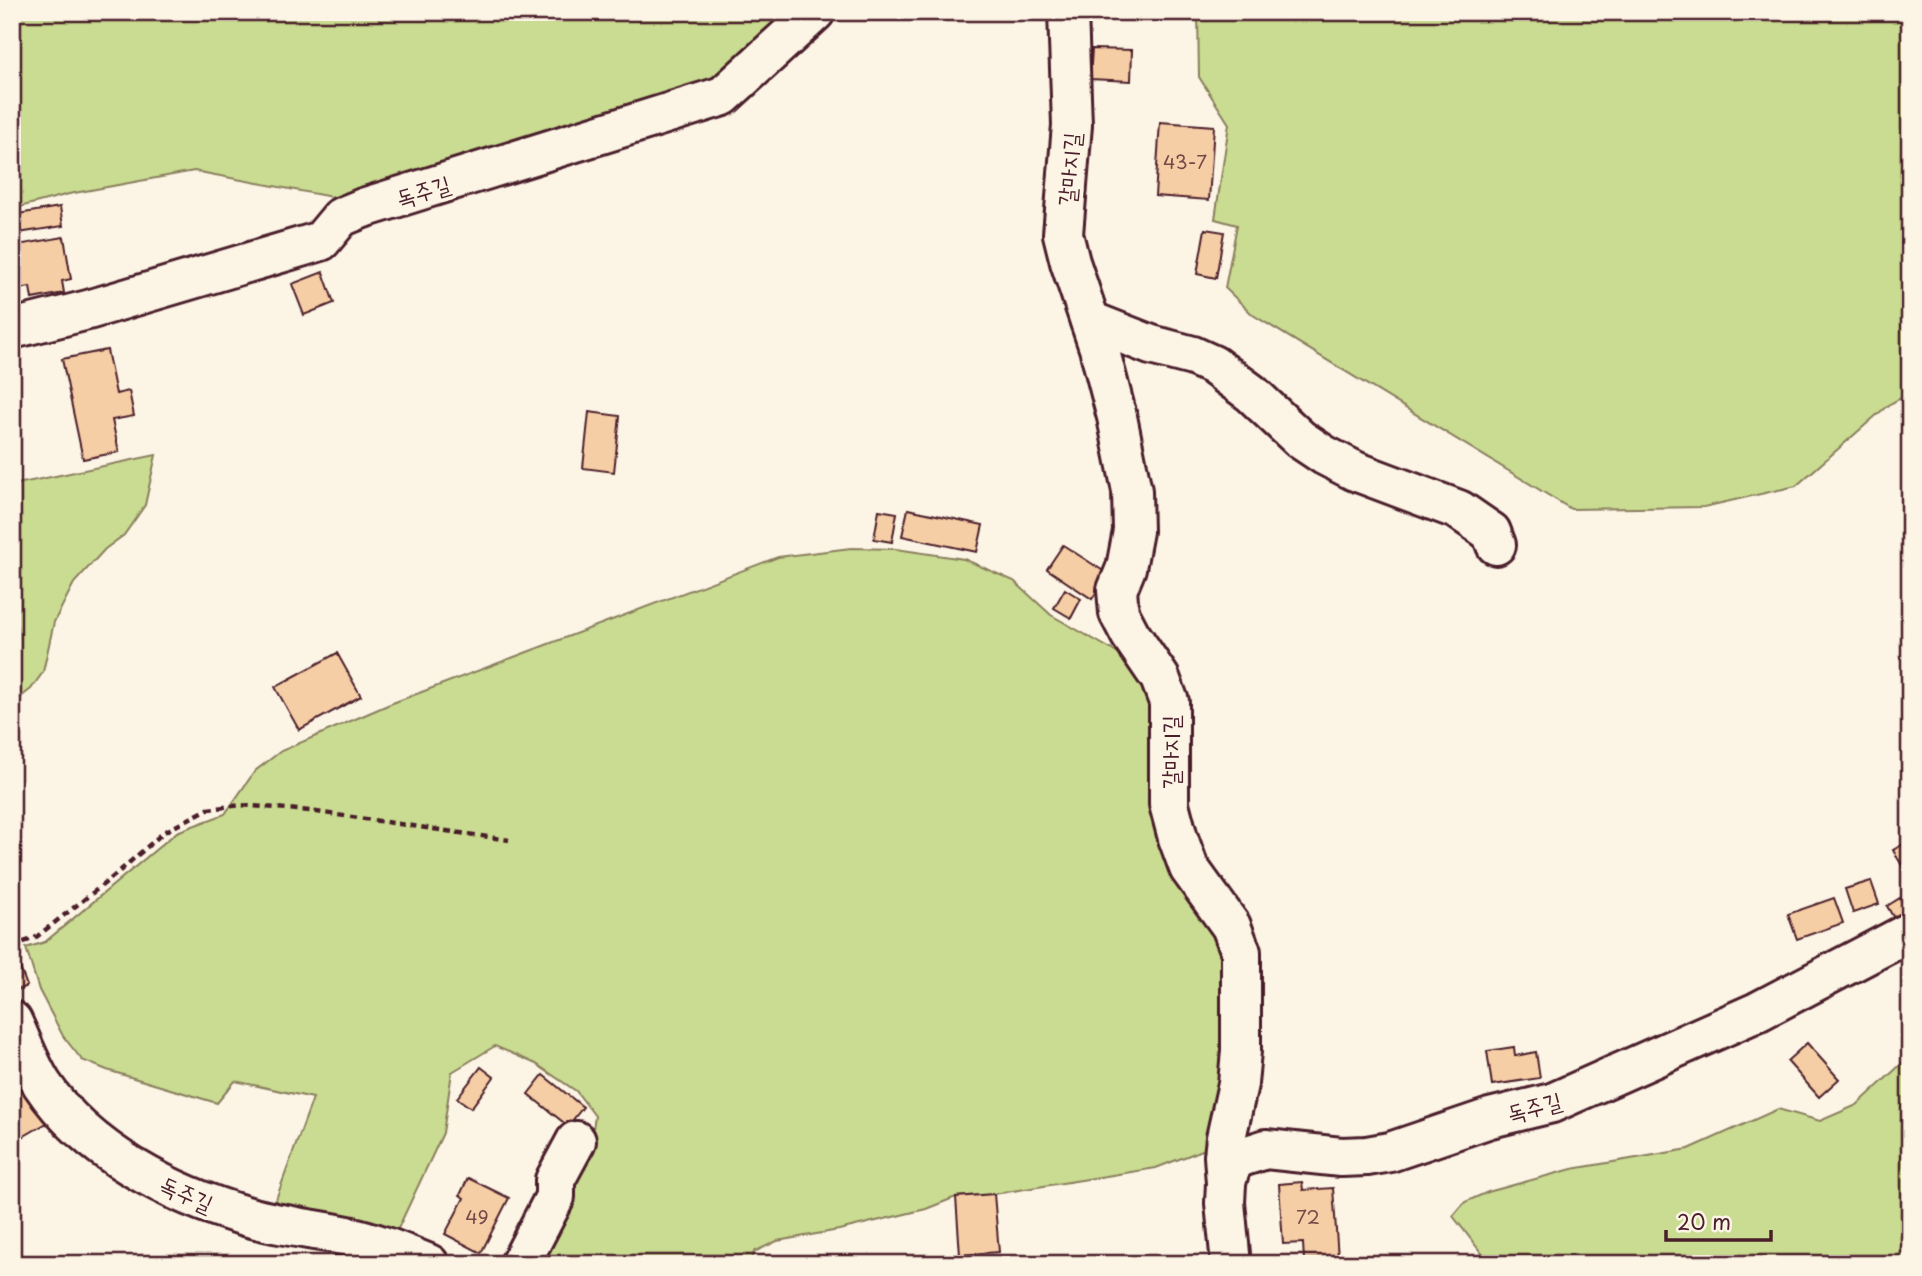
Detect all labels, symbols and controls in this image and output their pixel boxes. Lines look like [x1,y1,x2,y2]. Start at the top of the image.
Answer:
street label: 갈마지길 [1047,131,1089,207]
house number: 43-7 [1163,147,1207,175]
street label: 독주길 [391,165,455,215]
street label: 갈마지길 [1152,715,1187,789]
street label: 독주길 [1503,1082,1565,1130]
street label: 독주길 [155,1166,219,1220]
scale bar [1666,1199,1772,1243]
house number: 49 [465,1202,489,1230]
house number: 72 [1296,1202,1320,1230]
text: 20 m [1677,1205,1731,1237]

